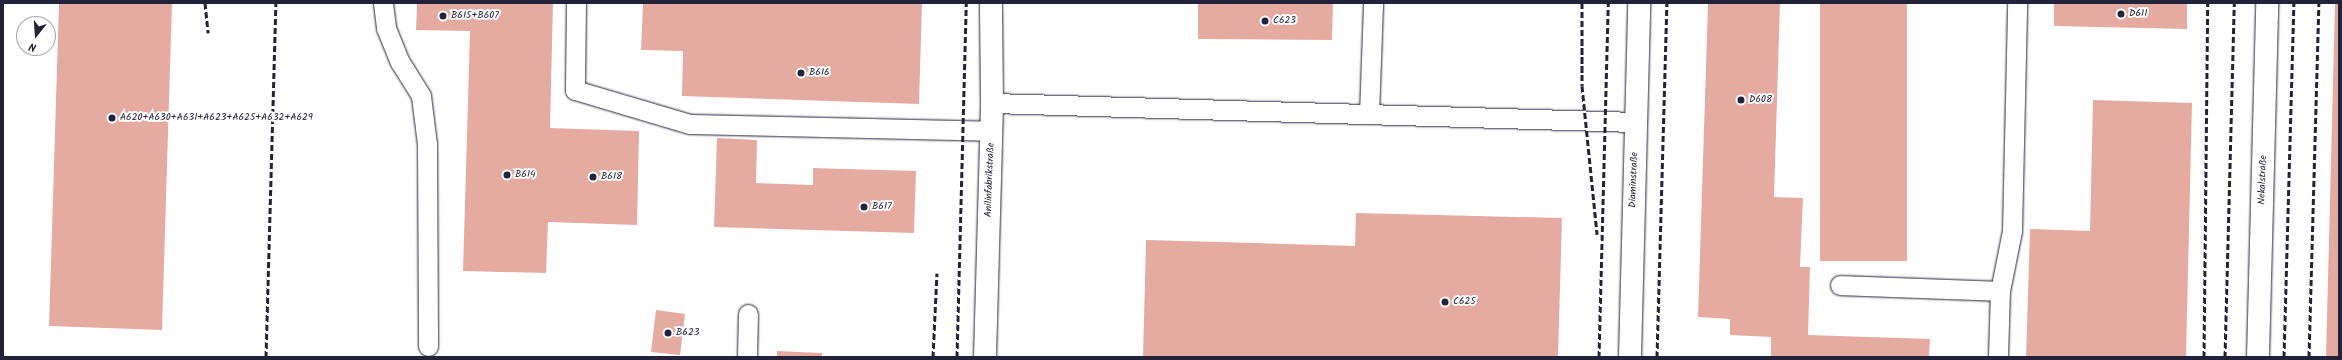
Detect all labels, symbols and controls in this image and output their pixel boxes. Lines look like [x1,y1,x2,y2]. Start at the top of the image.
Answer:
place label: D611 [2129,8,2147,20]
marker: D611 [2116,9,2126,19]
place label: B615+B607 [451,10,499,22]
marker: B615+B607 [438,11,448,21]
place label: C623 [1273,15,1296,27]
north arrow [16,16,56,56]
marker: C623 [1260,16,1270,26]
text: N [27,37,39,56]
place label: B616 [809,67,830,79]
marker: B616 [796,68,806,78]
place label: D608 [1749,94,1772,106]
marker: D608 [1736,95,1746,105]
place label: A620+A630+A631+A623+A625+A632+A629 [120,112,313,124]
marker: A620+A630+A631+A623+A625+A632+A629 [107,113,117,123]
street label: Anilinfabrikstraße [983,143,997,217]
street label: Diaminstraße [1627,152,1641,208]
street label: Nekalstraße [2256,155,2270,205]
place label: B614 [515,169,536,181]
marker: B614 [502,170,512,180]
place label: B618 [601,171,622,183]
marker: B618 [588,172,598,182]
place label: B617 [872,201,892,213]
marker: B617 [859,202,869,212]
place label: C625 [1453,296,1476,308]
marker: C625 [1440,297,1450,307]
place label: B623 [676,327,699,339]
marker: B623 [663,328,673,338]

